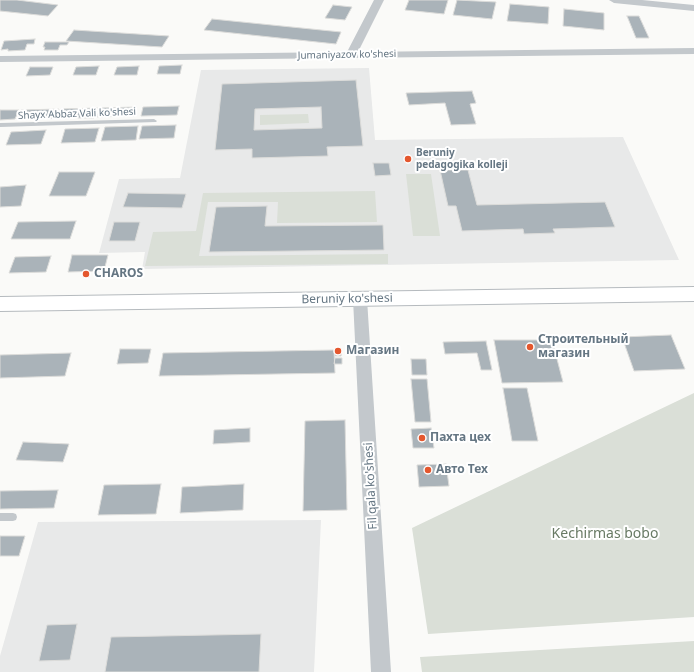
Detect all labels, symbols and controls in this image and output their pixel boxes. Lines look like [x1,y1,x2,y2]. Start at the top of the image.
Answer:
street label: Jumaniyazov ko'shesi [298,48,396,62]
street label: Shayx Abbaz Vali ko'shesi [18,106,136,122]
place label: Beruniy pedagogika kolleji [416,147,508,170]
marker: Beruniy pedagogika kolleji [403,154,413,164]
place label: CHAROS [94,267,143,281]
marker: CHAROS [81,269,91,279]
street label: Beruniy ko'shesi [301,291,393,307]
place label: Строительный магазин [538,333,629,361]
marker: Строительный магазин [525,342,535,352]
place label: Магазин [346,344,399,358]
marker: Магазин [333,346,343,356]
place label: Пахта цех [430,431,491,445]
marker: Пахта цех [417,433,427,443]
street label: Fil qala ko'shesi [362,442,380,530]
place label: Авто Тех [436,463,488,477]
marker: Авто Тех [423,465,433,475]
park label: Kechirmas bobo [552,526,658,542]

